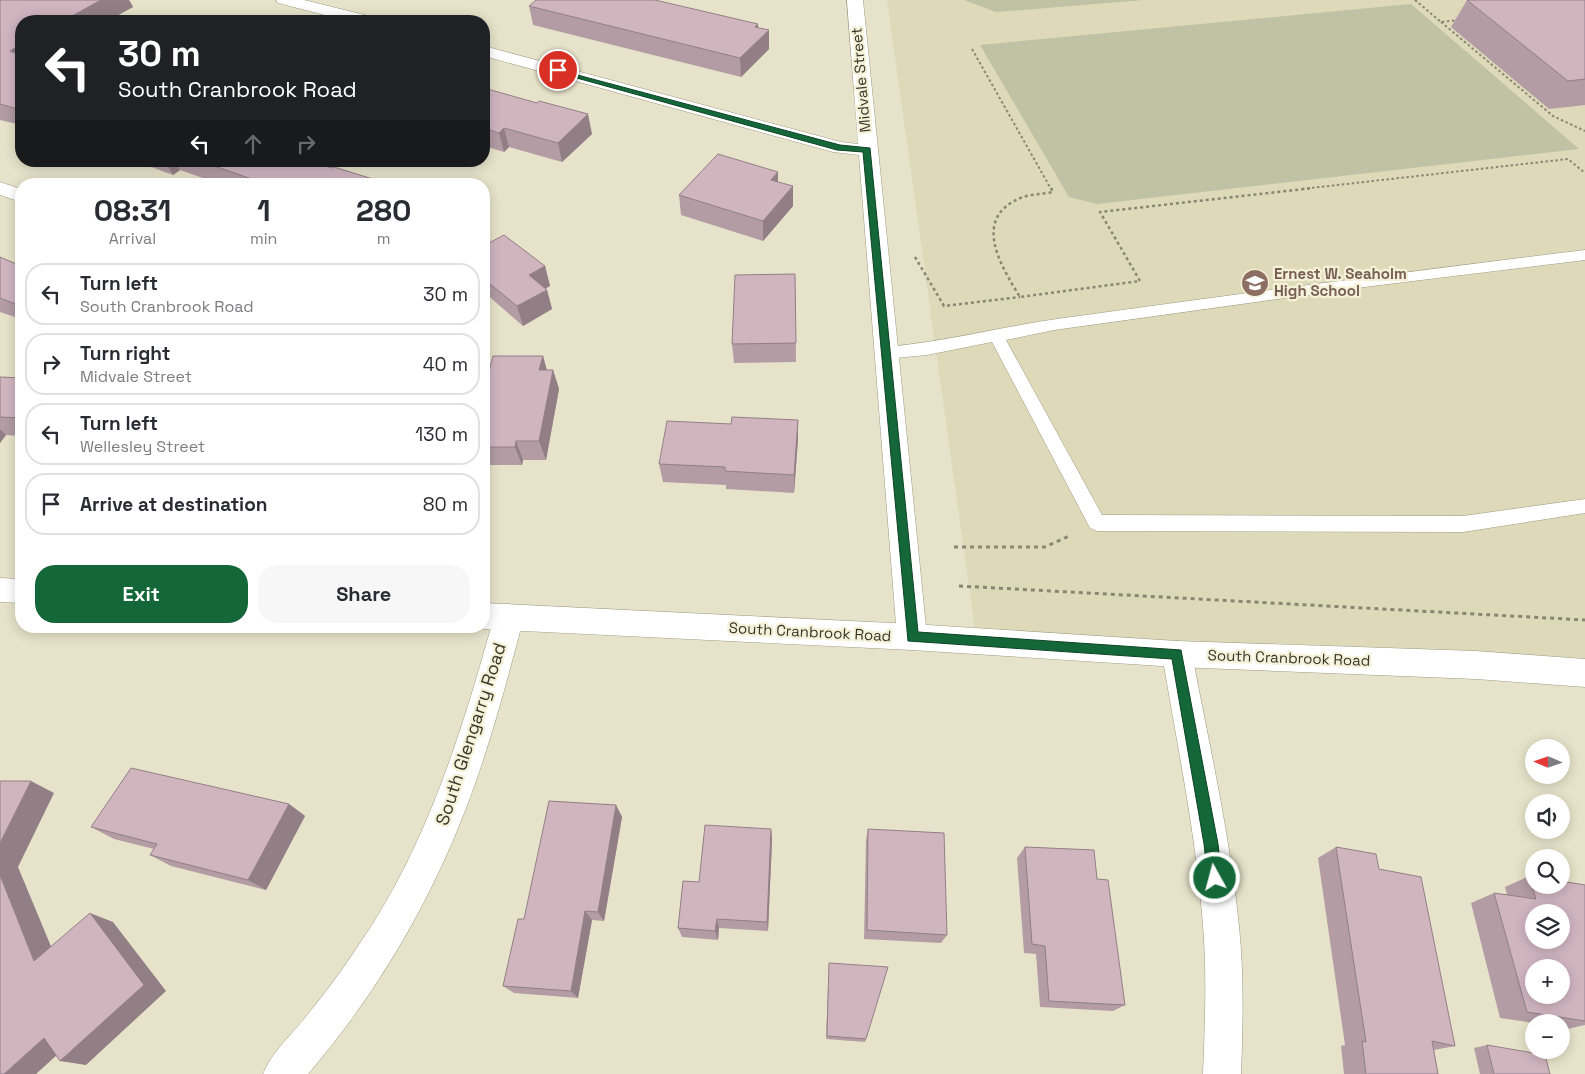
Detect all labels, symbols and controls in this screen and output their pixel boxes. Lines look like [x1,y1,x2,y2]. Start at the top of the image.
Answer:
street label: Midvale Street [846,27,875,133]
text: 30 m [118,32,201,76]
icon: left [35,35,100,100]
pin [537,49,579,91]
icon: arrive [544,56,572,84]
text: South Cranbrook Road [118,75,357,103]
icon: left [186,130,214,158]
icon: ahead [239,130,267,158]
icon: right [292,130,320,158]
text: 08:31 [94,191,171,230]
text: 1 [257,191,270,230]
text: 280 [356,191,411,230]
text: Arrival [109,228,156,249]
text: min [250,228,277,249]
text: m [377,228,391,249]
place label: Ernest W. Seaholm High School [1274,264,1407,300]
school or university icon: Ernest W. Seaholm High School [1240,268,1270,298]
text: Turn left [80,271,158,296]
icon: left [37,280,65,308]
text: 30 m [423,282,468,307]
text: South Cranbrook Road [80,296,254,317]
text: Turn right [80,341,170,366]
icon: right [37,350,65,378]
text: 40 m [423,352,468,377]
text: Midvale Street [80,366,192,387]
text: Turn left [80,411,158,436]
icon: left [37,420,65,448]
text: 130 m [415,422,468,447]
text: Wellesley Street [80,436,205,457]
icon: arrive [37,490,65,518]
text: Arrive at destination [80,492,268,517]
text: 80 m [423,492,468,517]
button: Exit [35,565,248,623]
button: Share [258,565,470,623]
street label: South Cranbrook Road [728,618,892,645]
street label: South Glengarry Road [430,640,511,828]
street label: South Cranbrook Road [1207,645,1371,670]
north arrow [1525,739,1570,784]
map controls [1525,739,1570,1059]
button: sound [1525,794,1570,839]
button: search [1525,849,1570,894]
position arrow [1188,851,1240,903]
button: layers [1525,904,1570,949]
button: + [1525,959,1570,1004]
button: − [1525,1014,1570,1059]

